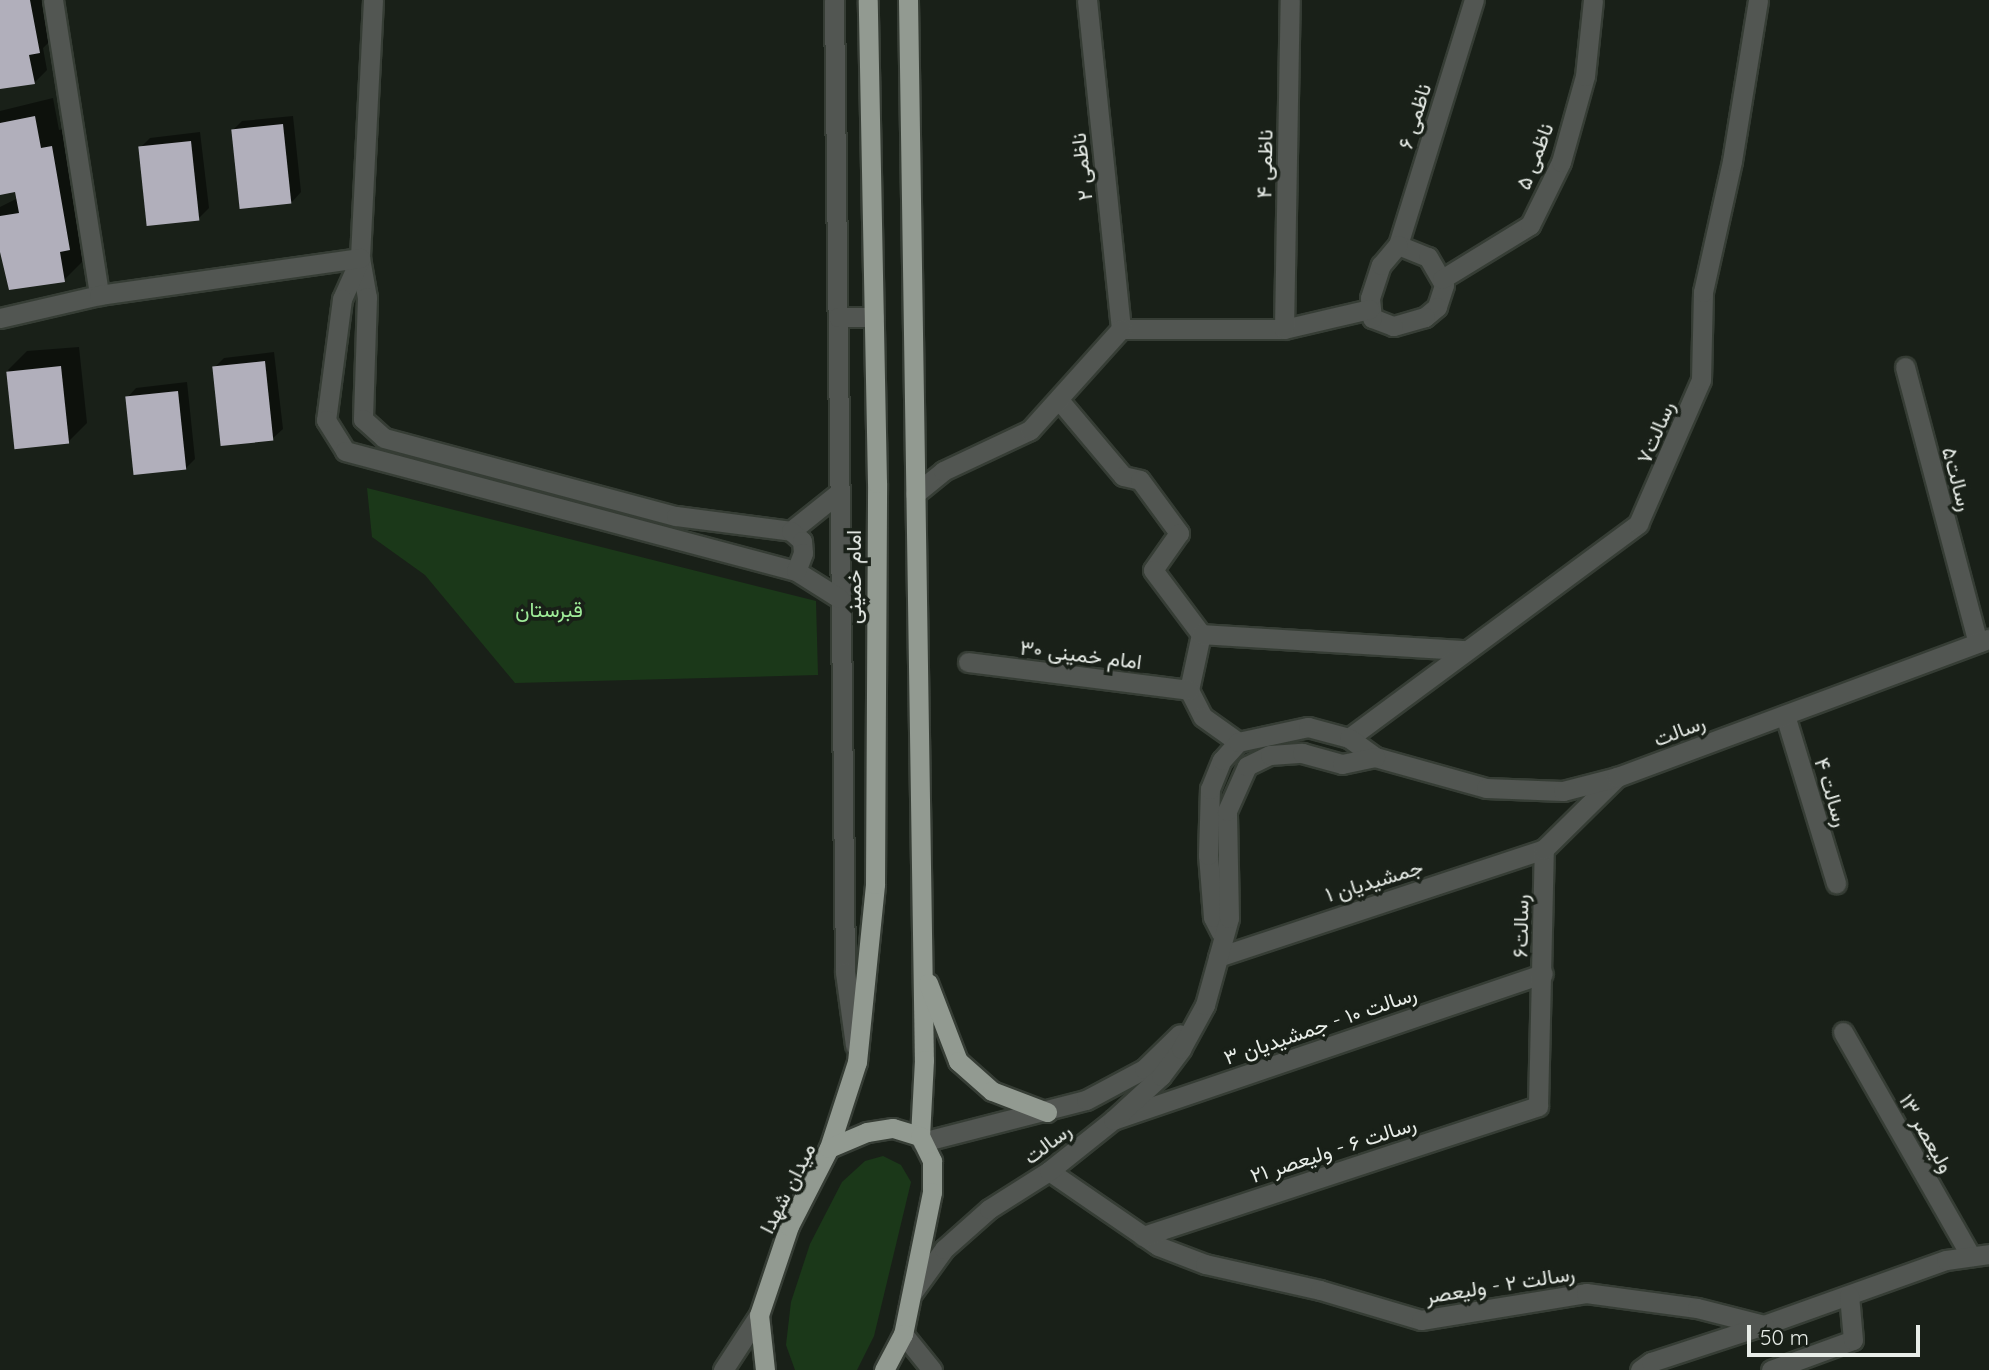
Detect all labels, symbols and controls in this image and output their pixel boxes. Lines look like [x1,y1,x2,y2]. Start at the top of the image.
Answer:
street label: ناظمی ۶ [1392,80,1436,152]
street label: ناظمی ۵ [1510,119,1558,193]
street label: ناظمی ۴ [1251,129,1277,199]
street label: ناظمی ۲ [1065,132,1097,202]
street label: رسالت۷ [1631,397,1679,467]
street label: رسالت۵ [1937,444,1979,514]
street label: امام خمینی [840,530,866,624]
park label: قبرستان [515,596,583,622]
street label: امام خمینی ۳۰ [1019,634,1143,674]
street label: رسالت [1650,709,1708,751]
street label: رسالت ۴ [1810,754,1854,830]
street label: جمشیدیان ۱ [1322,853,1426,907]
street label: رسالت۶ [1507,894,1533,958]
street label: رسالت ۱۰ - جمشیدیان ۳ [1220,980,1420,1070]
street label: ولیعصر ۱۳ [1894,1089,1960,1177]
street label: رسالت ۶ - ولیعصر ۲۱ [1247,1110,1419,1188]
street label: رسالت [1018,1117,1076,1169]
street label: میدان شهدا [754,1139,820,1237]
street label: رسالت ۲ - ولیعصر [1424,1260,1576,1308]
scale bar [1751,1310,1924,1354]
text: 50 m [1760,1324,1809,1350]

